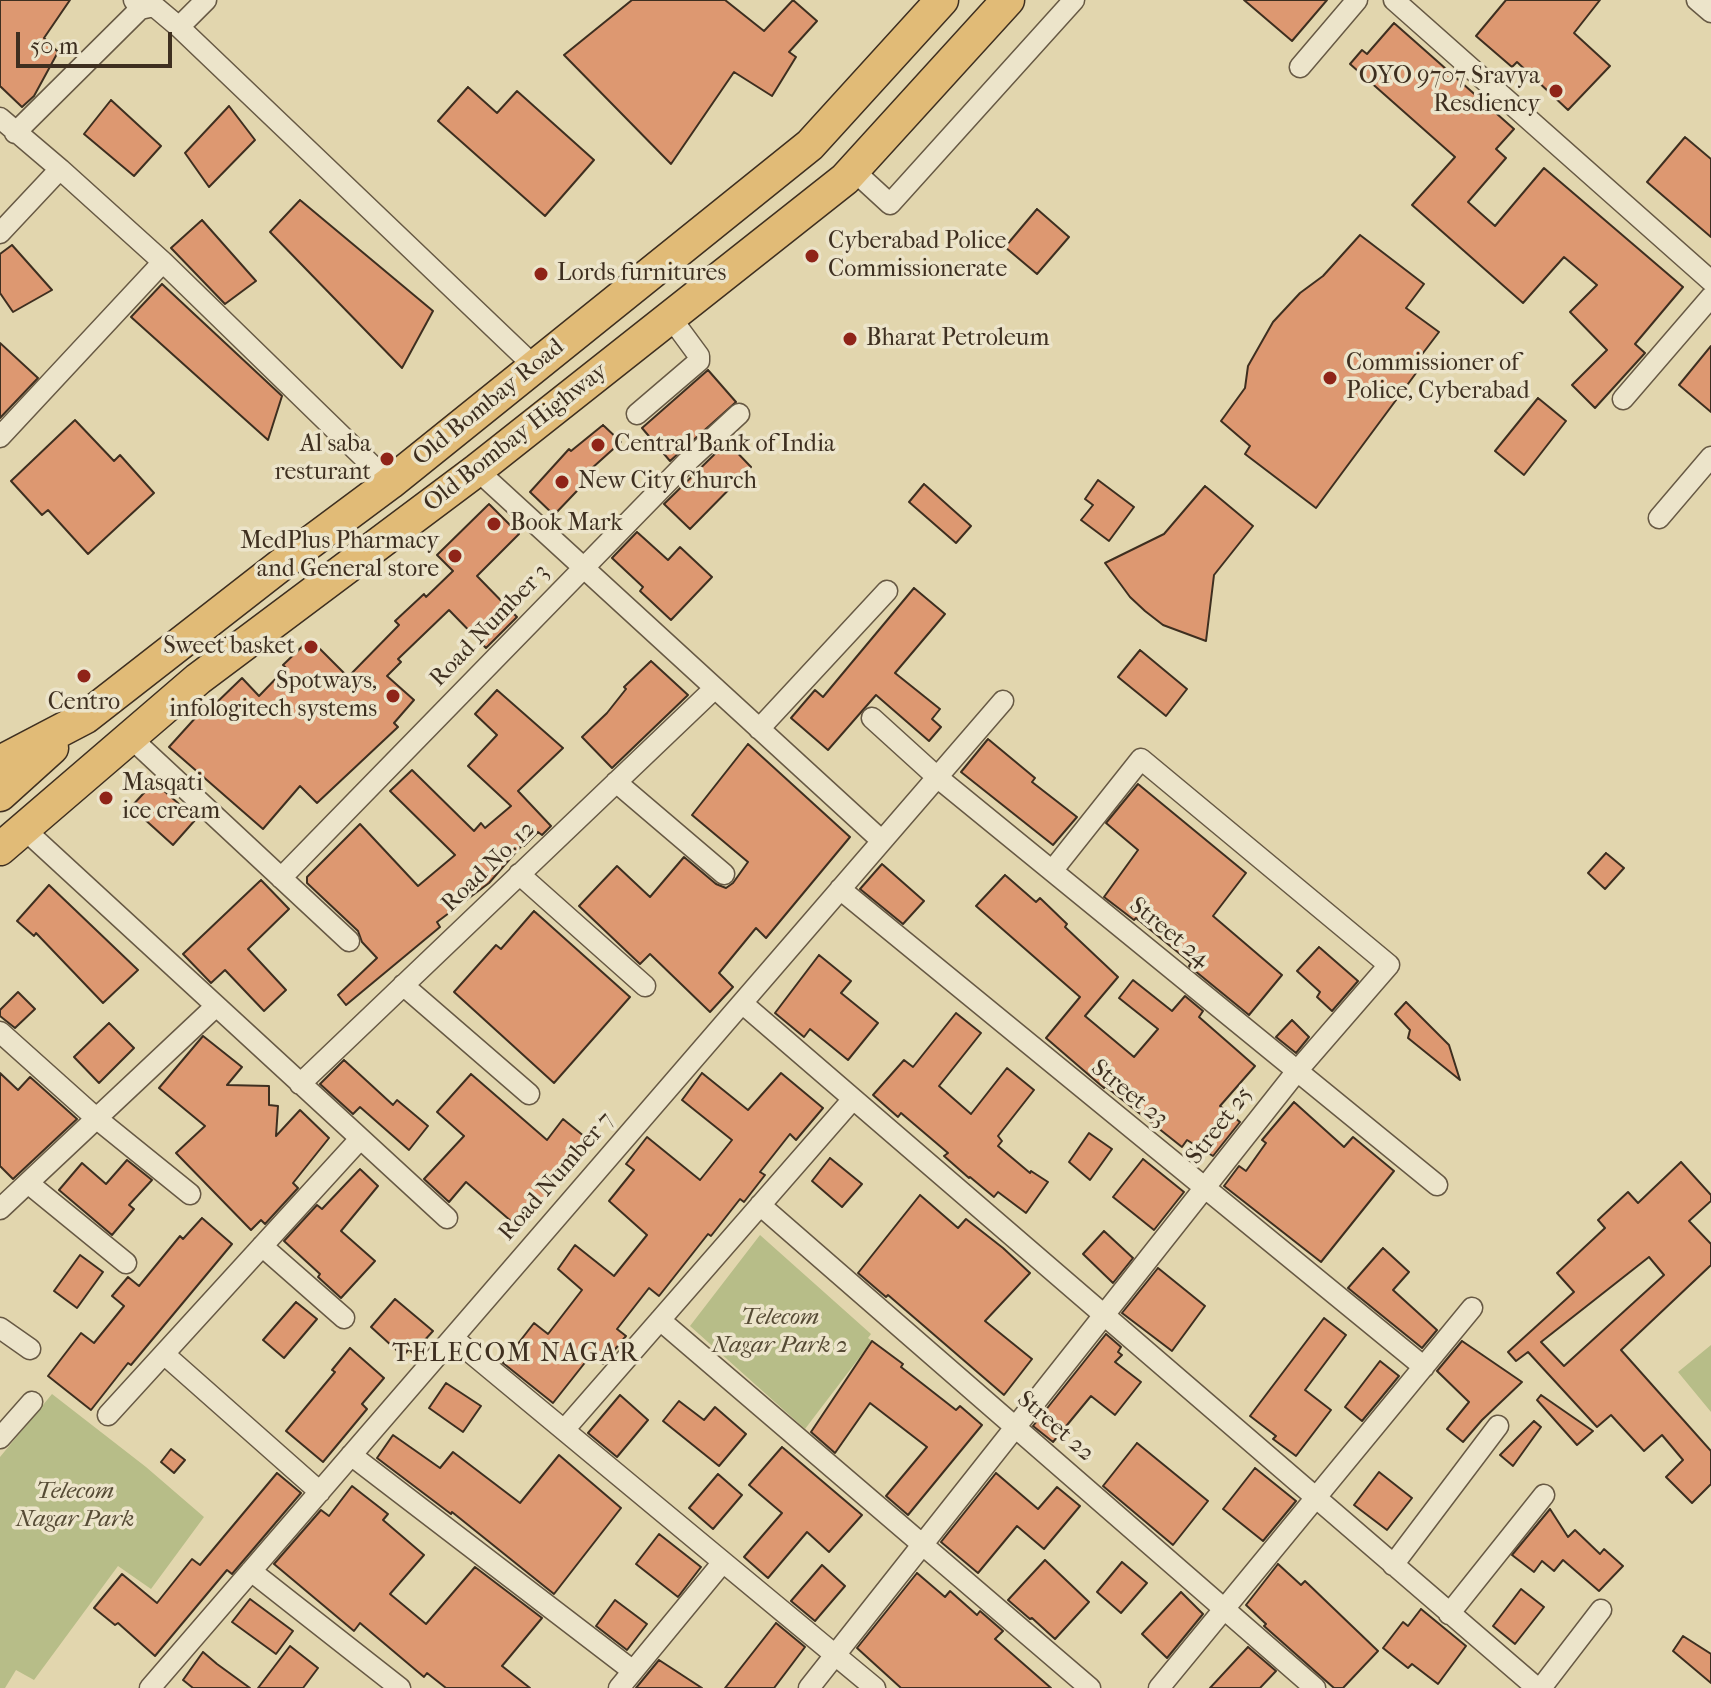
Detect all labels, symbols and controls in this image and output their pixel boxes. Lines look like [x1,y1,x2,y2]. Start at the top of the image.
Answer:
scale bar [20,16,176,66]
text: 50 m [30,32,79,60]
place label: OYO 9707 Sravya Resdiency [1359,63,1540,119]
marker: OYO 9707 Sravya Resdiency [1547,82,1565,100]
place label: Cyberabad Police Commissionerate [828,228,1007,284]
marker: Cyberabad Police Commissionerate [803,247,821,265]
place label: Lords furnitures [557,260,726,288]
marker: Lords furnitures [532,265,550,283]
place label: Bharat Petroleum [866,325,1049,353]
marker: Bharat Petroleum [841,330,859,348]
street label: Old Bombay Road [408,333,570,473]
place label: Commissioner of Police, Cyberabad [1346,350,1529,406]
street label: Old Bombay Highway [418,357,614,519]
marker: Commissioner of Police, Cyberabad [1321,369,1339,387]
place label: Al saba resturant [274,431,371,487]
place label: Central Bank of India [614,431,835,459]
marker: Central Bank of India [589,436,607,454]
marker: Al saba resturant [378,450,396,468]
place label: New City Church [578,468,757,496]
marker: New City Church [553,473,571,491]
place label: Book Mark [510,510,623,538]
marker: Book Mark [485,515,503,533]
place label: MedPlus Pharmacy and General store [240,528,439,584]
marker: MedPlus Pharmacy and General store [446,547,464,565]
street label: Road Number 3 [424,559,556,693]
place label: Sweet basket [163,633,295,661]
marker: Sweet basket [302,638,320,656]
marker: Centro [75,667,93,685]
place label: Spotways, infologitech systems [169,668,377,724]
marker: Spotways, infologitech systems [384,687,402,705]
place label: Centro [48,689,120,717]
place label: Masqati ice cream [122,770,220,826]
marker: Masqati ice cream [97,789,115,807]
street label: Road No. 12 [436,815,542,919]
street label: Street 24 [1123,892,1215,974]
street label: Street 23 [1085,1054,1173,1134]
street label: Street 25 [1181,1081,1259,1171]
street label: Road Number 7 [493,1107,621,1247]
park label: Telecom Nagar Park 2 [712,1304,848,1360]
district label: TELECOM NAGAR [392,1339,640,1371]
street label: Street 22 [1010,1386,1100,1468]
park label: Telecom Nagar Park [16,1478,134,1534]

